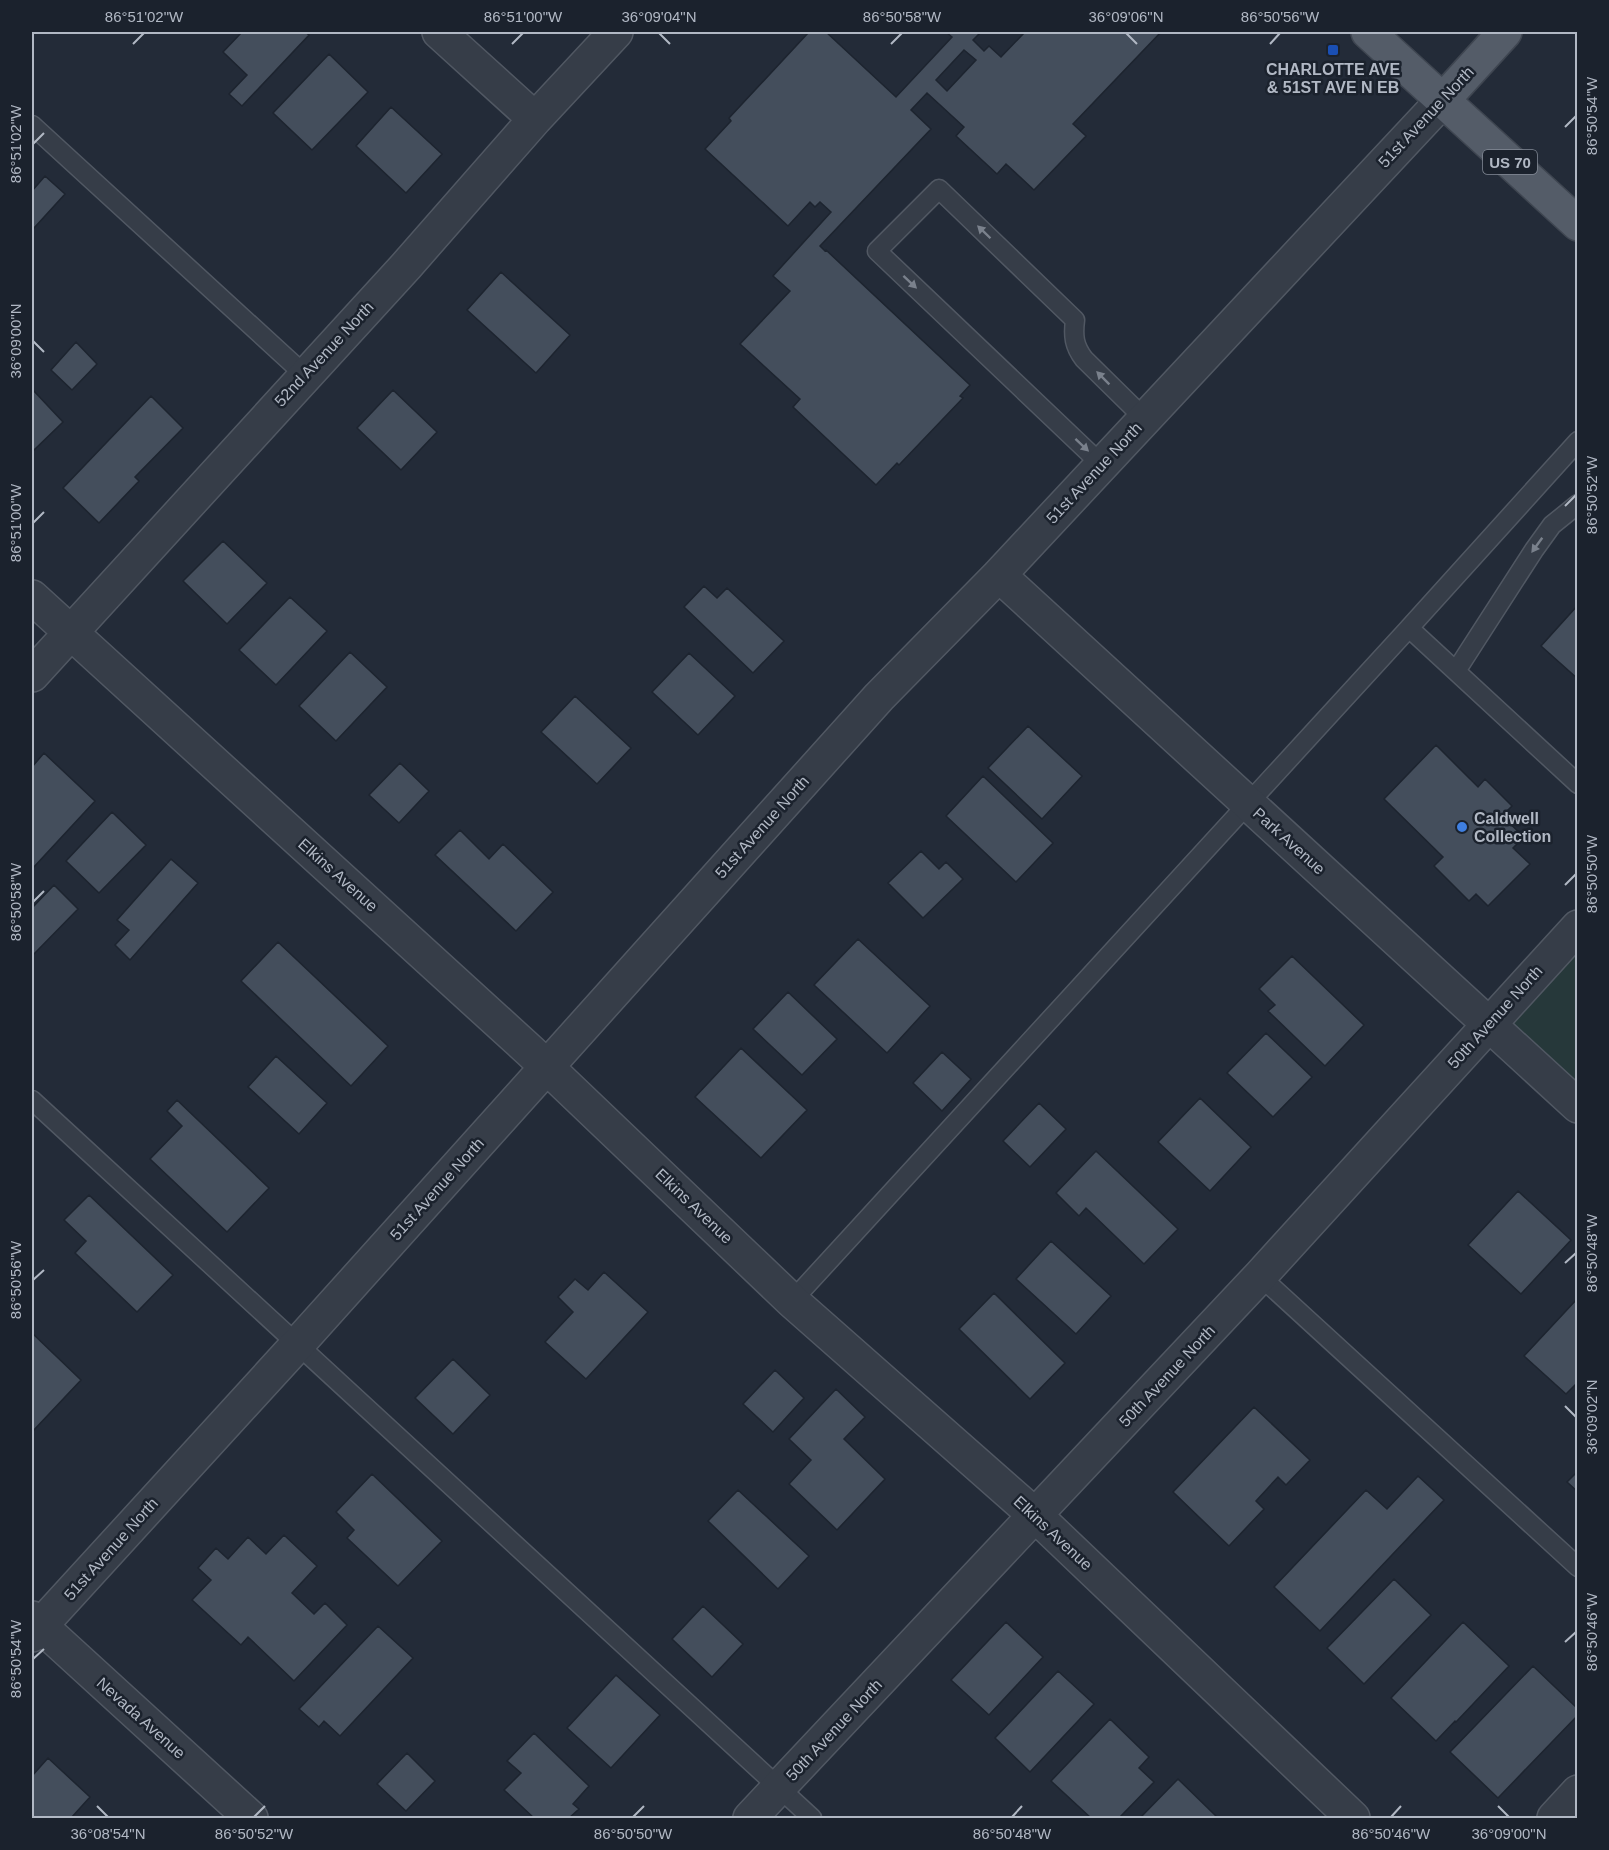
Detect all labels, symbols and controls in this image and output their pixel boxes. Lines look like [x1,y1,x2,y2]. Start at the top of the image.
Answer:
text: 86°51'02"W [105,8,184,25]
text: 86°51'00"W [484,8,563,25]
text: 36°09'04"N [621,8,697,25]
text: 86°50'58"W [863,8,942,25]
text: 36°09'06"N [1088,8,1164,25]
text: 86°50'56"W [1241,8,1320,25]
marker: CHARLOTTE AVE & 51ST AVE N EB [1326,43,1340,57]
place label: CHARLOTTE AVE & 51ST AVE N EB [1266,61,1400,96]
street label: 51st Avenue North [1375,63,1477,171]
text: 86°50'54"W [1583,76,1600,155]
text: 86°51'02"W [7,104,24,183]
road number: US 70 [1483,150,1537,174]
one-way arrow [978,226,992,240]
one-way arrow [902,275,917,289]
street label: 52nd Avenue North [271,298,377,410]
text: 36°09'00"N [7,303,24,379]
one-way arrow [1097,371,1111,385]
street label: 51st Avenue North [1043,419,1145,527]
one-way arrow [1074,438,1089,452]
text: 86°50'52"W [1583,455,1600,534]
text: 86°51'00"W [7,483,24,562]
one-way arrow [1531,537,1543,553]
street label: 51st Avenue North [712,773,812,881]
street label: Park Avenue [1250,804,1328,878]
place label: Caldwell Collection [1474,810,1551,845]
marker: Caldwell Collection [1455,820,1469,834]
text: 86°50'50"W [1583,834,1600,913]
street label: Elkins Avenue [295,835,381,915]
text: 86°50'58"W [7,862,24,941]
street label: 50th Avenue North [1444,962,1546,1072]
street label: 51st Avenue North [387,1135,487,1243]
street label: Elkins Avenue [652,1165,736,1247]
text: 86°50'48"W [1583,1213,1600,1292]
text: 86°50'56"W [7,1240,24,1319]
street label: 50th Avenue North [1116,1322,1218,1430]
text: 36°09'02"N [1583,1379,1600,1455]
street label: Elkins Avenue [1011,1493,1096,1573]
street label: 51st Avenue North [61,1495,161,1603]
text: 86°50'46"W [1583,1592,1600,1671]
text: 86°50'54"W [7,1619,24,1698]
street label: Nevada Avenue [93,1674,189,1762]
street label: 50th Avenue North [783,1676,885,1784]
text: 36°08'54"N [70,1825,146,1842]
text: 86°50'52"W [215,1825,294,1842]
text: 86°50'50"W [594,1825,673,1842]
text: 86°50'48"W [973,1825,1052,1842]
text: 86°50'46"W [1352,1825,1431,1842]
text: 36°09'00"N [1471,1825,1547,1842]

